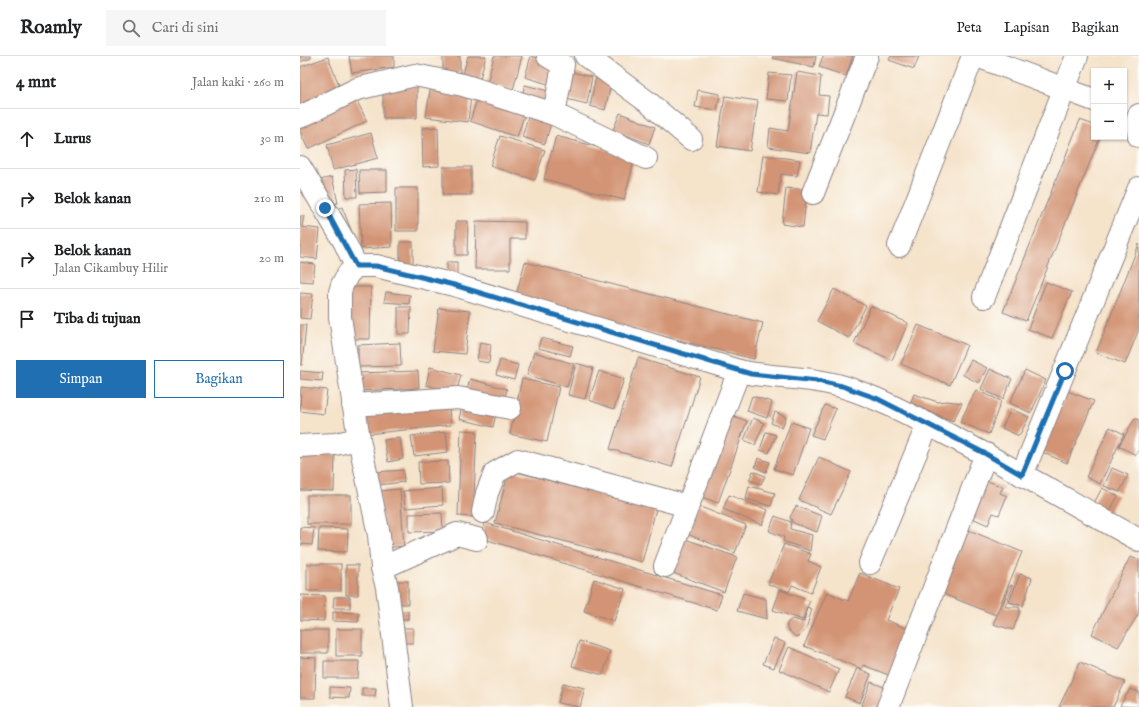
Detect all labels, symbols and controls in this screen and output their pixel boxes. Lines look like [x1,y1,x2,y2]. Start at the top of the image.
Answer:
search box [106,10,386,46]
text: Roamly [20,16,82,40]
icon: search [120,17,142,39]
text: Cari di sini [152,18,218,37]
text: Peta [956,19,982,37]
text: Lapisan [1004,19,1049,37]
text: Bagikan [1071,19,1119,37]
map controls [1091,68,1127,140]
button: + [1091,68,1127,104]
text: 4 mnt [16,72,56,93]
text: Jalan kaki · 260 m [192,74,284,91]
button: − [1091,104,1127,140]
icon: ahead [16,128,38,150]
text: Lurus [54,129,91,148]
text: 30 m [260,130,284,147]
icon: right [16,188,38,210]
text: Belok kanan [54,189,131,208]
text: 210 m [254,190,284,207]
route end [316,199,334,217]
text: Belok kanan [54,241,131,260]
icon: right [16,248,38,270]
text: 20 m [259,250,284,267]
text: Jalan Cikambuy Hilir [54,260,168,277]
icon: arrive [16,308,38,330]
text: Tiba di tujuan [54,309,141,328]
button: Simpan [16,360,146,398]
button: Bagikan [154,360,284,398]
route start [1056,362,1074,380]

